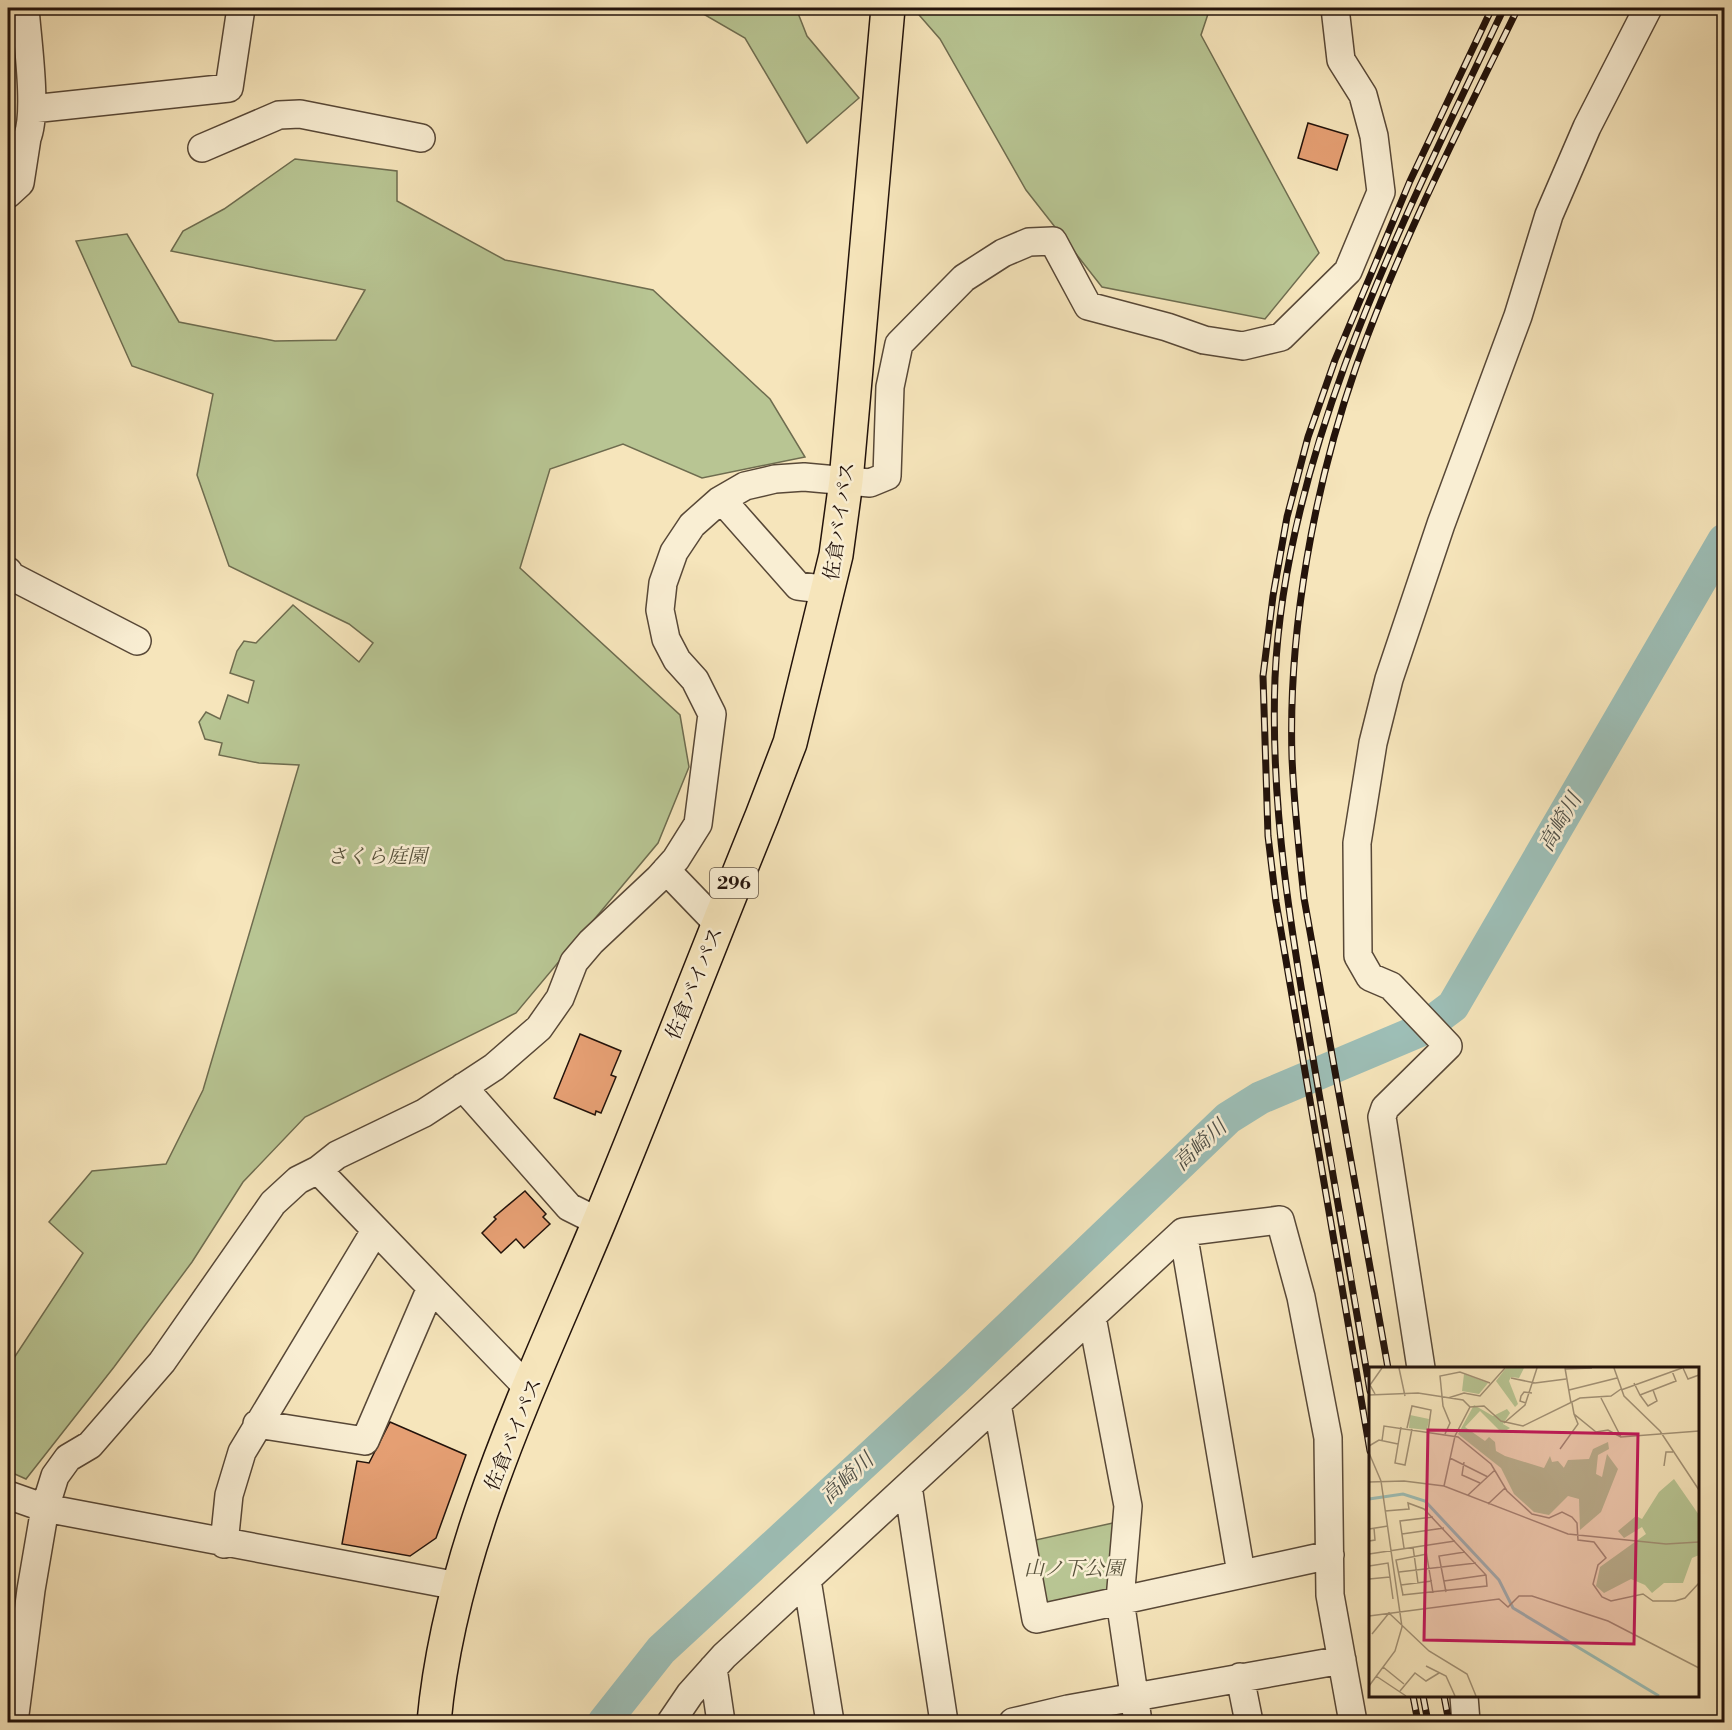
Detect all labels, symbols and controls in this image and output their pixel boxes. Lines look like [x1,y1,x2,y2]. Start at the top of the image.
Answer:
street label: 佐倉バイパス [820,460,861,582]
water label: 高崎川 [1534,787,1589,856]
park label: さくら庭園 [327,845,430,870]
road number: 296 [710,868,758,898]
street label: 佐倉バイパス [661,923,729,1044]
water label: 高崎川 [1169,1113,1234,1177]
inset map [1369,1367,1699,1697]
street label: 佐倉バイパス [480,1374,548,1495]
water label: 高崎川 [816,1446,881,1510]
park label: 山ノ下公園 [1024,1557,1127,1582]

